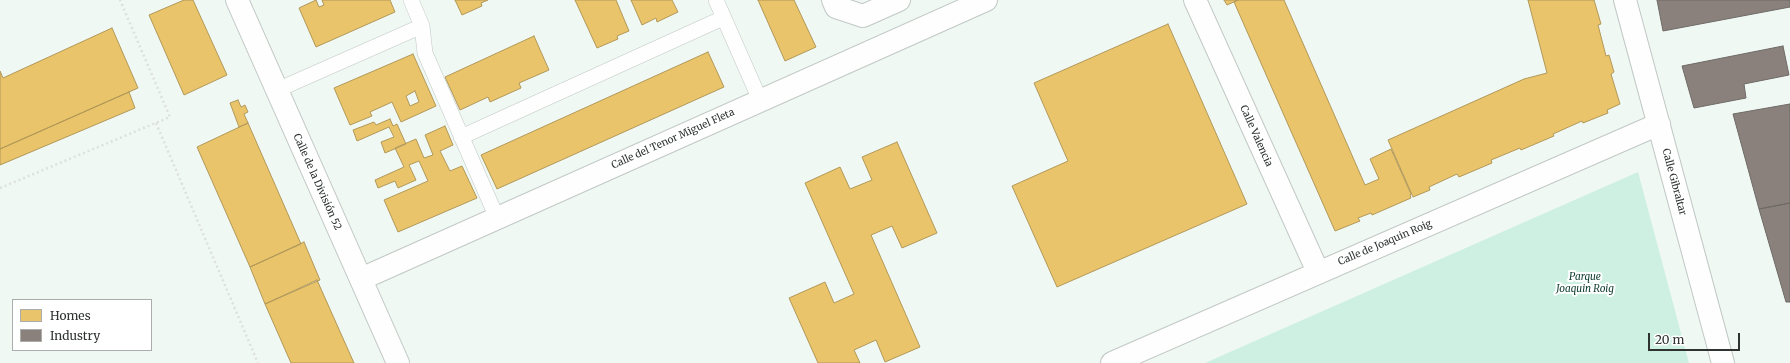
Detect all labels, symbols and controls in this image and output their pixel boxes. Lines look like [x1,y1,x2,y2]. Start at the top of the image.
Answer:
street label: Calle Valencia [1237,103,1275,169]
street label: Calle del Tenor Miguel Fleta [610,106,736,172]
street label: Calle de la División 52 [290,132,344,232]
street label: Calle Gibraltar [1659,147,1689,217]
street label: Calle de Joaquin Roig [1336,218,1434,268]
park label: Parque Joaquin Roig [1556,271,1614,294]
legend [12,299,152,351]
text: Homes [50,308,91,323]
scale bar [1650,325,1742,351]
text: Industry [50,328,100,343]
text: 20 m [1655,332,1684,347]

